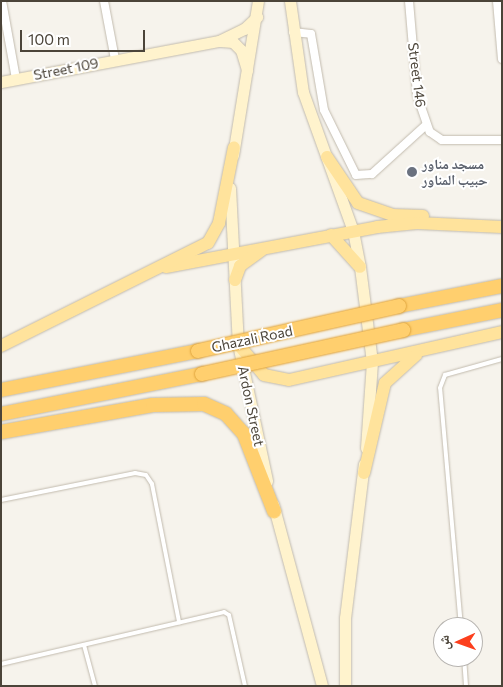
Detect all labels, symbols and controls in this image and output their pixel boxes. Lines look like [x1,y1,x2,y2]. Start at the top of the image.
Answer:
scale bar [22,20,148,52]
text: 100 m [28,30,70,48]
street label: Street 146 [405,42,429,108]
street label: Street 109 [32,54,100,84]
place label: مسجد مناور حبيب المناور [422,156,487,188]
marker: مسجد مناور حبيب المناور [406,166,418,178]
street label: Ghazali Road [210,322,294,356]
street label: Ardon Street [234,364,268,448]
north arrow [433,617,483,667]
text: ش [435,635,452,650]

